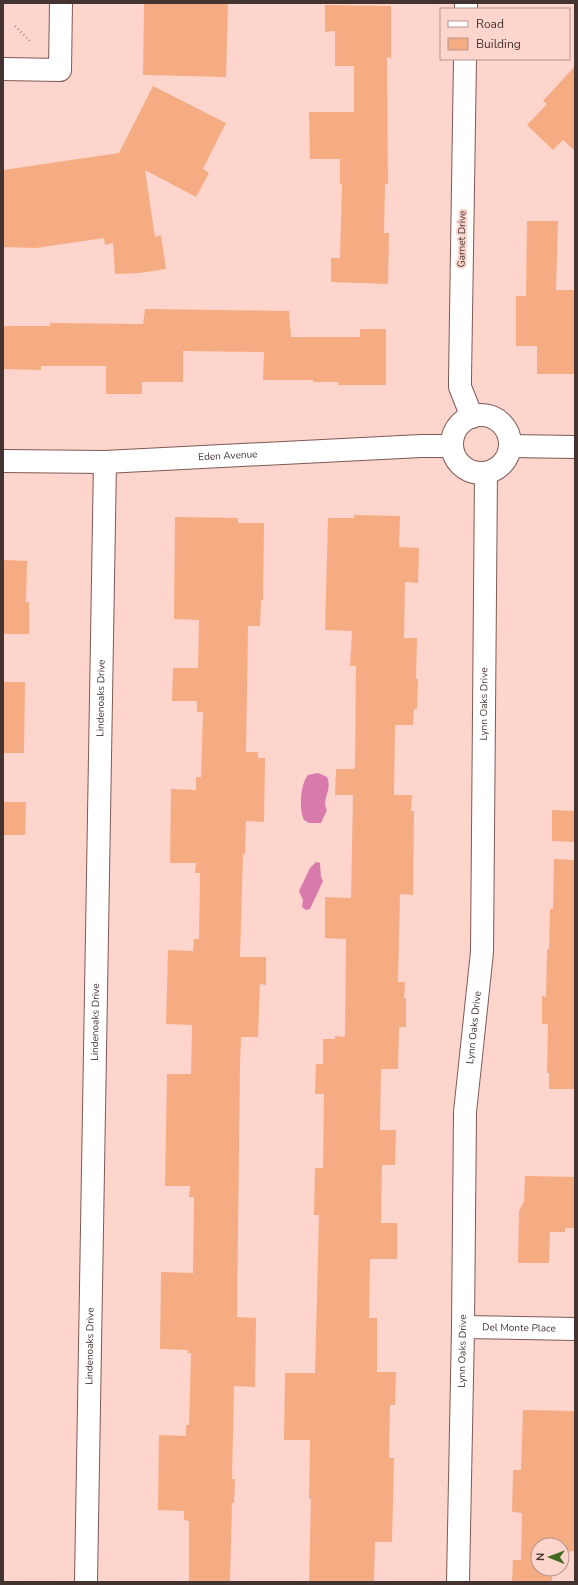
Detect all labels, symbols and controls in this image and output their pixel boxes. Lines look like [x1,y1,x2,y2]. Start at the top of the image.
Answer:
legend [440,8,570,60]
text: Road [476,16,504,32]
text: Building [476,36,521,52]
street label: Garnet Drive [455,210,469,268]
street label: Eden Avenue [198,447,258,464]
street label: Lindenoaks Drive [93,659,109,737]
street label: Lynn Oaks Drive [477,667,491,741]
street label: Lindenoaks Drive [88,983,103,1061]
street label: Lynn Oaks Drive [463,990,485,1065]
street label: Lindenoaks Drive [82,1307,98,1385]
street label: Lynn Oaks Drive [455,1314,470,1388]
street label: Del Monte Place [482,1320,556,1336]
north arrow [530,1537,570,1577]
text: N [533,1553,548,1561]

